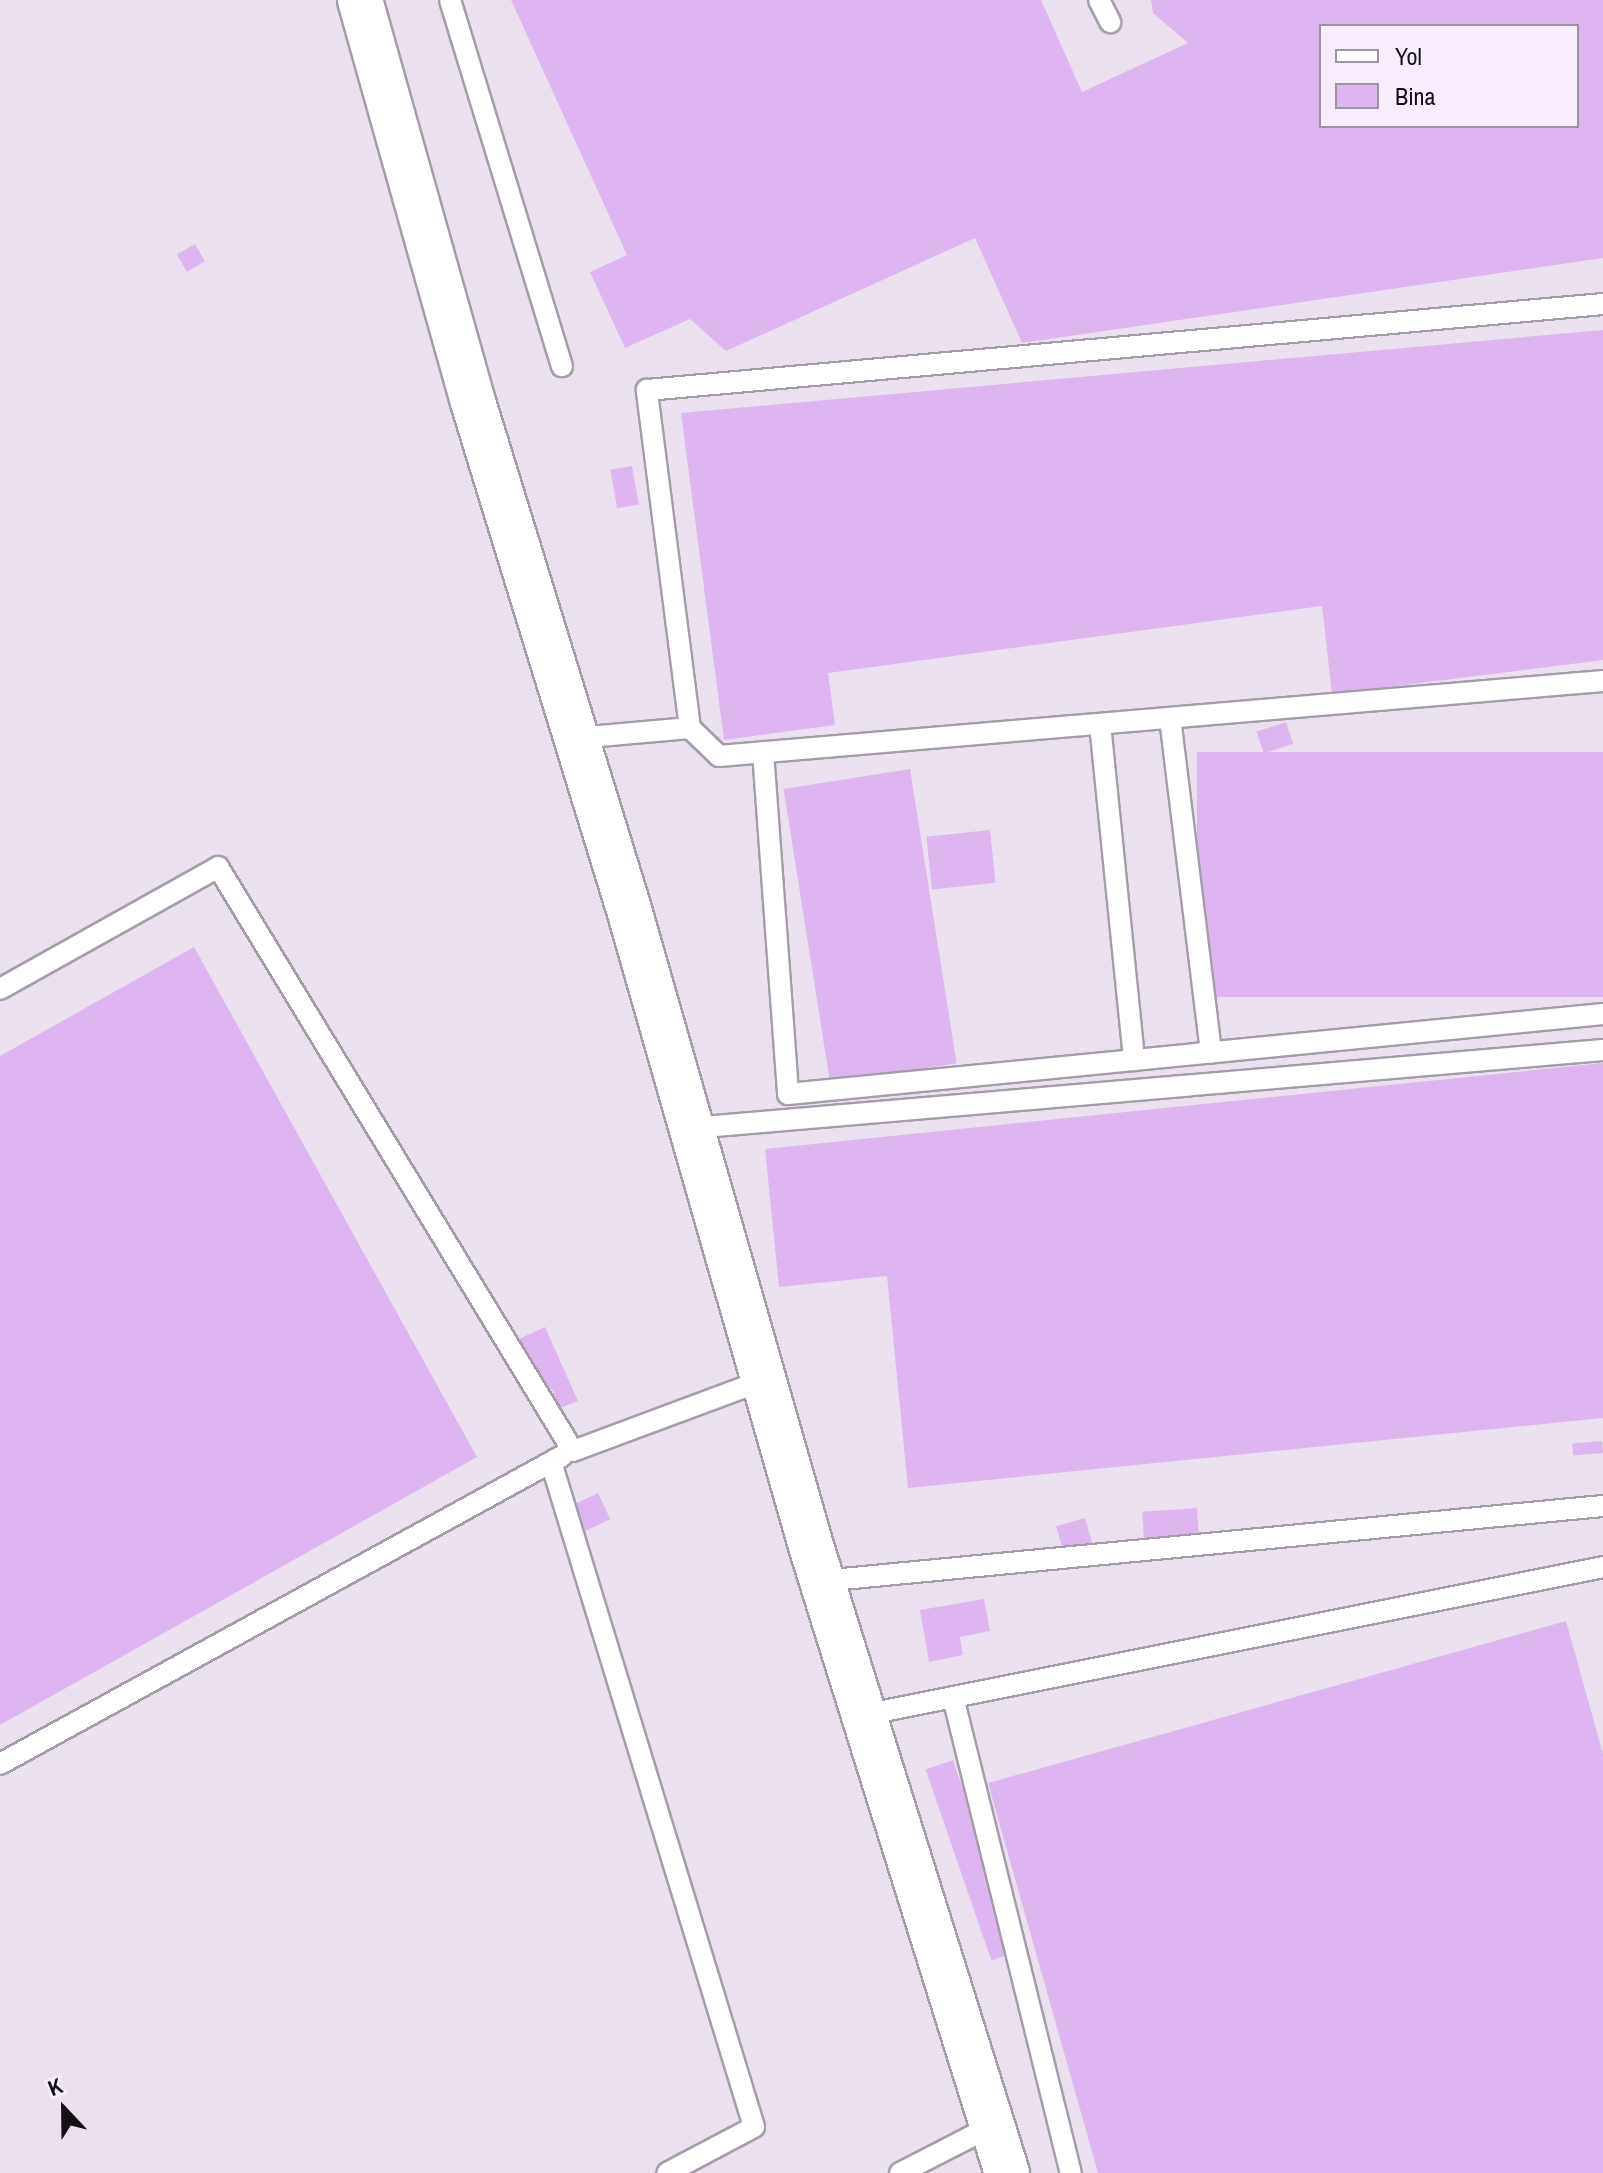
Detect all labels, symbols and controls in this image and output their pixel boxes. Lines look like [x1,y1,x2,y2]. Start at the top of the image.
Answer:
legend [1319,24,1579,128]
text: Yol [1395,40,1422,72]
text: Bina [1395,80,1436,112]
north arrow [24,2069,104,2149]
text: K [43,2070,67,2103]

